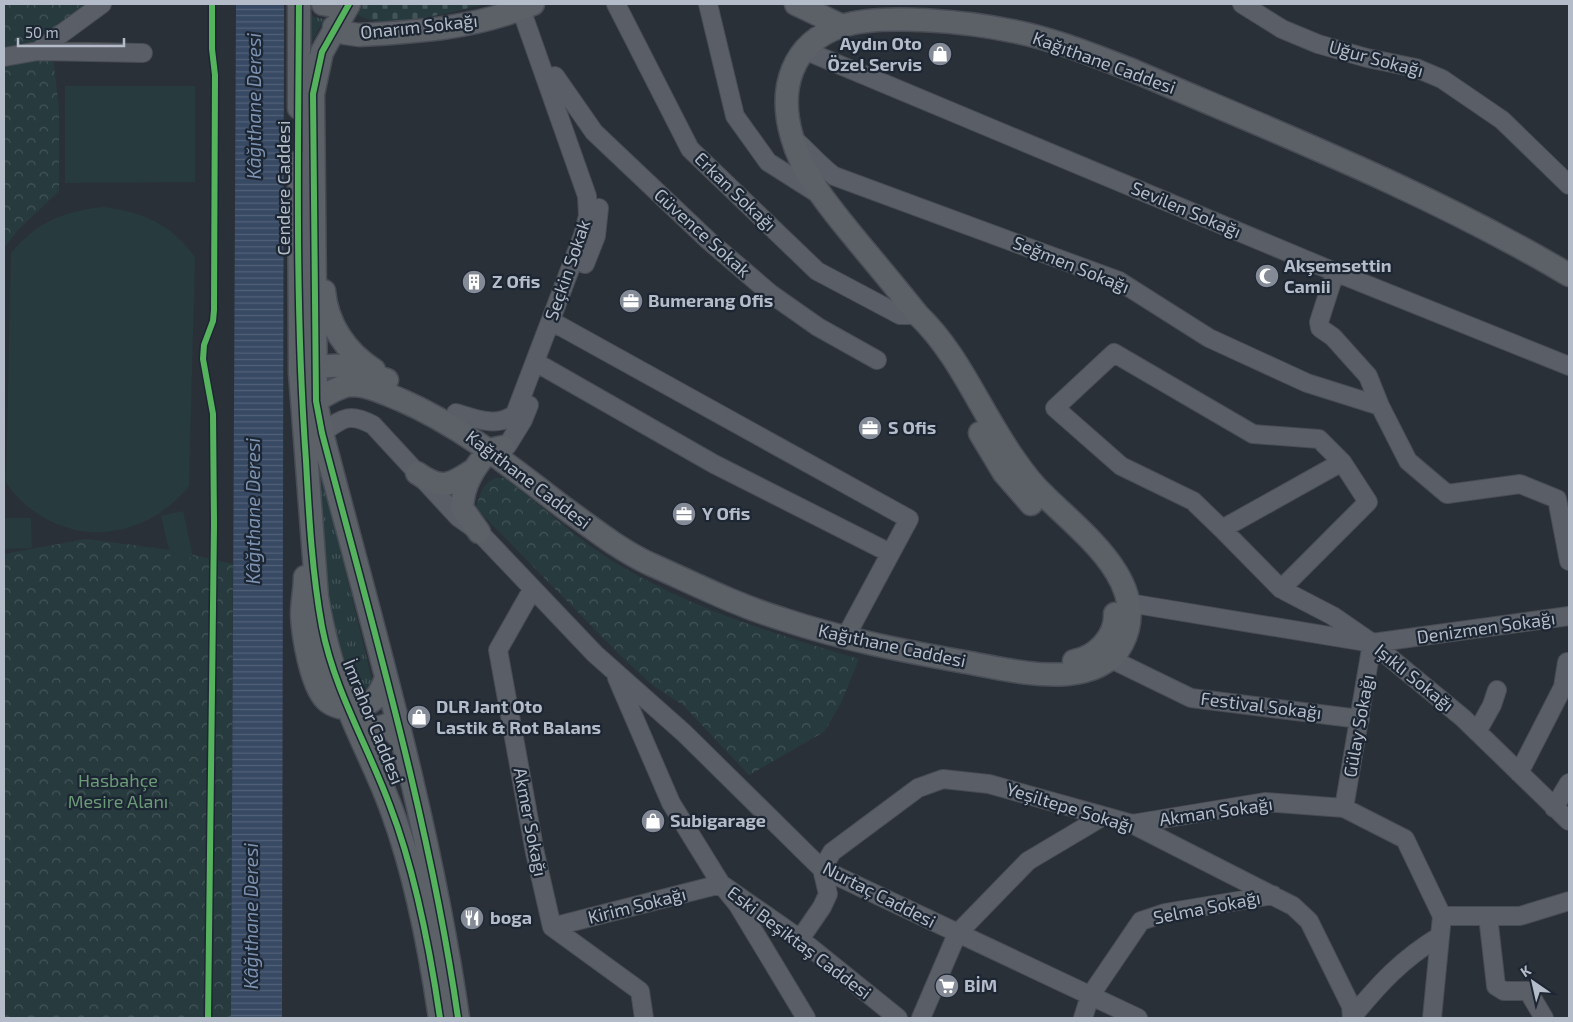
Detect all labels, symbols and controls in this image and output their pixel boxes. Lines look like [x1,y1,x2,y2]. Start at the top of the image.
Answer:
street label: Onarım Sokağı [359,9,479,43]
scale bar [18,15,124,47]
text: 50 m [25,23,59,41]
street label: Kağıthane Caddesi [1030,26,1179,98]
water label: Kâğıthane Deresi [242,32,265,179]
place label: Aydın Oto Özel Servis [828,32,922,75]
street label: Uğur Sokağı [1327,35,1426,81]
shop icon: Aydın Oto Özel Servis [927,41,953,67]
street label: Cendere Caddesi [272,120,294,256]
street label: Erkan Sokağı [690,147,781,236]
street label: Sevilen Sokağı [1128,176,1245,242]
street label: Güvence Sokak [650,183,755,281]
street label: Seçkin Sokak [540,216,596,323]
street label: Seğmen Sokağı [1010,231,1133,297]
place label: Akşemsettin Camii [1284,254,1392,297]
mosque icon: Akşemsettin Camii [1254,263,1280,289]
building icon: Z Ofis [461,269,487,295]
place label: Z Ofis [492,270,540,292]
office icon: Bumerang Ofis [618,288,644,314]
place label: Bumerang Ofis [648,289,773,311]
office icon: S Ofis [857,415,883,441]
place label: S Ofis [888,416,936,438]
street label: Kağıthane Caddesi [462,425,595,533]
water label: Kâğıthane Deresi [241,437,264,584]
office icon: Y Ofis [671,501,697,527]
place label: Y Ofis [702,502,750,524]
street label: Denizmen Sokağı [1415,606,1556,648]
street label: Kağıthane Caddesi [816,619,968,671]
street label: Işıklı Sokağı [1370,639,1459,717]
street label: İmrahor Caddesi [339,656,409,787]
street label: Gülay Sokağı [1338,673,1378,779]
street label: Festival Sokağı [1199,687,1323,723]
place label: DLR Jant Oto Lastik & Rot Balans [436,695,601,738]
shop icon: DLR Jant Oto Lastik & Rot Balans [406,704,432,730]
street label: Akmer Sokağı [510,765,552,878]
park label: Hasbahçe Mesire Alanı [68,769,168,812]
street label: Yeşiltepe Sokağı [1004,777,1137,838]
street label: Akman Sokağı [1158,792,1274,830]
shop icon: Subigarage [640,808,666,834]
place label: Subigarage [670,809,766,831]
water label: Kâğıthane Deresi [239,842,262,989]
street label: Nurtaç Caddesi [819,856,940,933]
street label: Eski Beşiktaş Caddesi [723,881,876,1004]
street label: Kirim Sokağı [585,882,688,928]
street label: Selma Sokağı [1151,886,1262,928]
restaurant icon: boga [459,905,485,931]
place label: boga [490,906,532,928]
north arrow [1508,957,1558,1007]
text: K [1517,961,1534,980]
supermarket icon: BİM [934,973,960,999]
place label: BİM [964,974,997,996]

